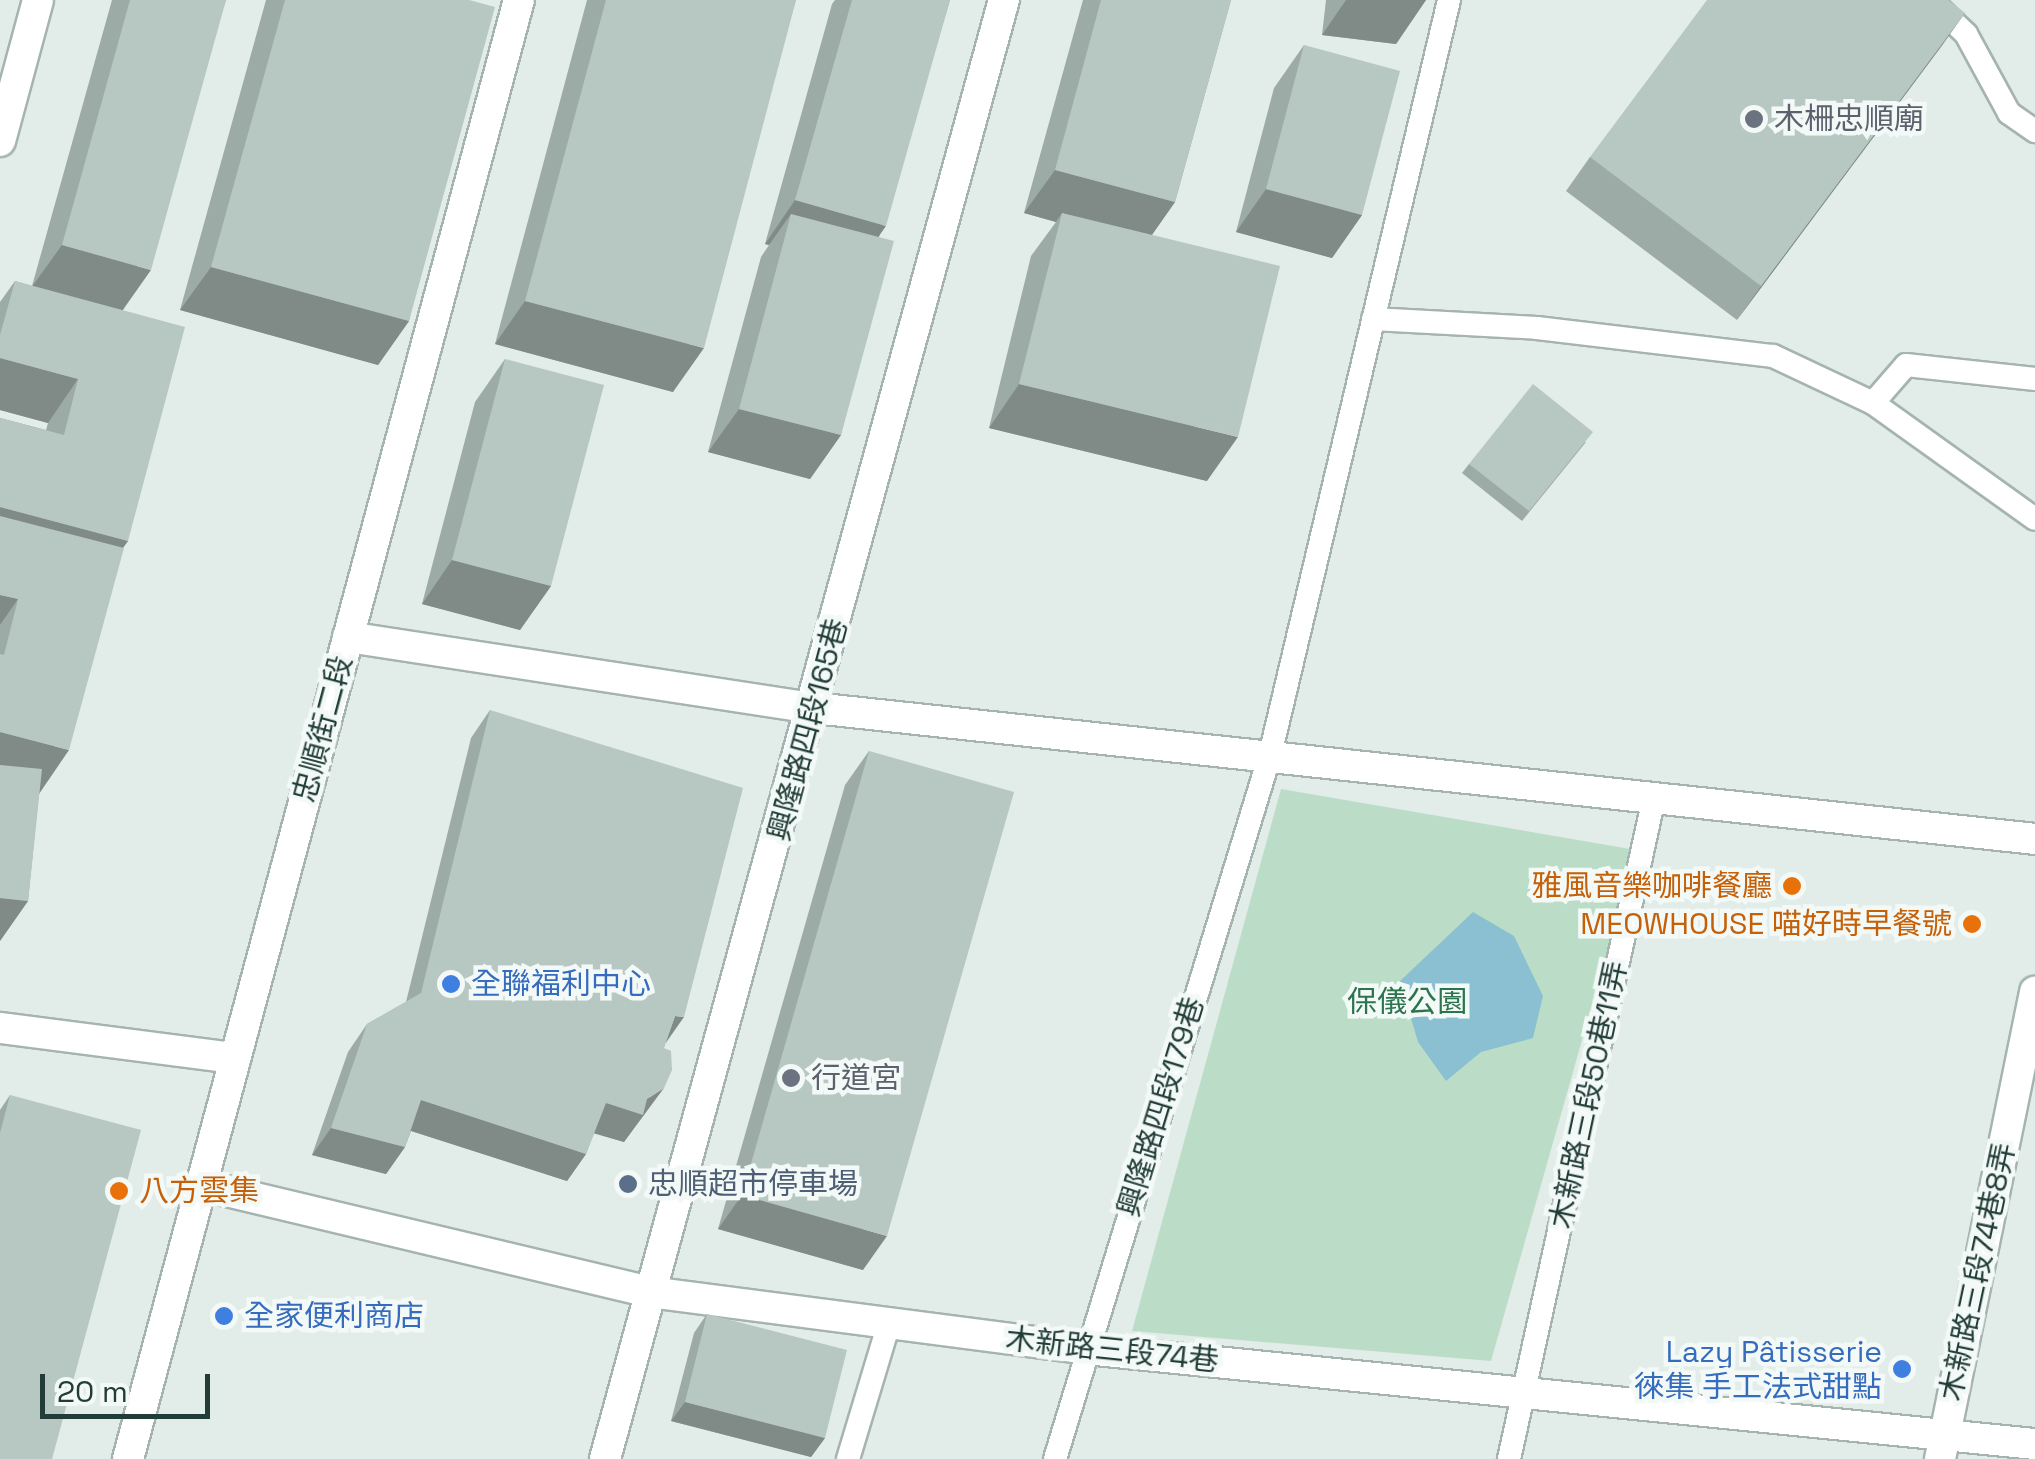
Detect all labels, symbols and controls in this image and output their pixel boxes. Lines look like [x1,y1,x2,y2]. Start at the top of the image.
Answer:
place label: 木柵忠順廟 [1774,101,1924,137]
marker: 木柵忠順廟 [1743,108,1765,130]
street label: 興隆路四段165巷 [761,615,855,845]
street label: 忠順街二段 [286,652,360,806]
place label: 雅風音樂咖啡餐廳 [1532,868,1772,904]
marker: 雅風音樂咖啡餐廳 [1781,875,1803,897]
place label: MEOWHOUSE 喵好時早餐號 [1580,906,1952,942]
marker: MEOWHOUSE 喵好時早餐號 [1961,913,1983,935]
street label: 木新路三段50巷11弄 [1543,958,1635,1232]
place label: 全聯福利中心 [471,966,651,1002]
marker: 全聯福利中心 [440,973,462,995]
park label: 保儀公園 [1347,984,1467,1020]
street label: 興隆路四段179巷 [1110,993,1212,1221]
place label: 行道宮 [811,1060,901,1096]
marker: 行道宮 [780,1067,802,1089]
street label: 木新路三段74巷8弄 [1933,1140,2023,1404]
place label: 忠順超市停車場 [648,1166,858,1202]
place label: 八方雲集 [139,1173,259,1209]
marker: 忠順超市停車場 [617,1173,639,1195]
marker: 八方雲集 [108,1180,130,1202]
place label: 全家便利商店 [244,1298,424,1334]
marker: 全家便利商店 [213,1305,235,1327]
street label: 木新路三段74巷 [1004,1321,1220,1379]
place label: Lazy Pâtisserie 徠集 手工法式甜點 [1634,1334,1882,1404]
scale bar [45,1354,215,1416]
marker: Lazy Pâtisserie 徠集 手工法式甜點 [1891,1358,1913,1380]
text: 20 m [57,1372,128,1411]

